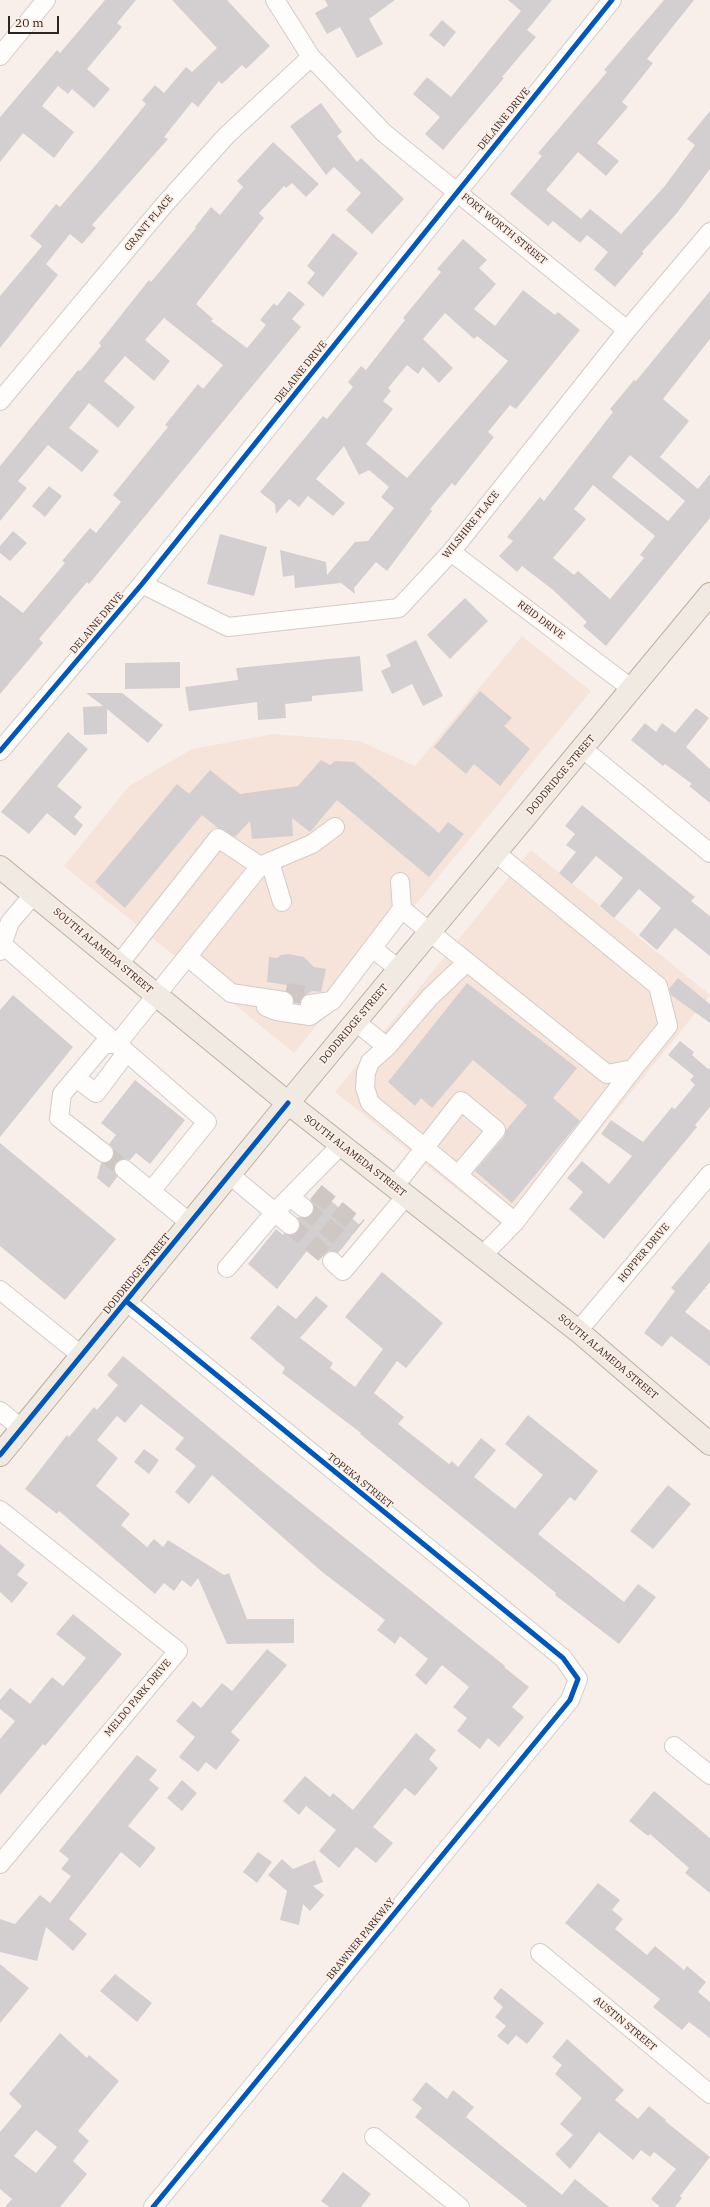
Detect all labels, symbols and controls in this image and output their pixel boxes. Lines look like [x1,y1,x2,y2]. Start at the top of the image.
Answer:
scale bar [10,8,61,34]
text: 20 m [15,15,44,30]
street label: DELAINE DRIVE [475,85,533,153]
street label: FORT WORTH STREET [459,191,549,267]
street label: GRANT PLACE [122,193,176,253]
street label: DELAINE DRIVE [272,338,330,406]
street label: WILSHIRE PLACE [440,489,502,561]
street label: DELAINE DRIVE [68,590,126,656]
street label: REID DRIVE [515,598,567,642]
street label: DODDRIDGE STREET [524,733,598,817]
street label: SOUTH ALAMEDA STREET [51,906,155,996]
street label: DODDRIDGE STREET [317,982,391,1066]
street label: SOUTH ALAMEDA STREET [302,1112,408,1200]
street label: HOPPER DRIVE [616,1221,672,1285]
street label: DODDRIDGE STREET [101,1231,173,1317]
street label: SOUTH ALAMEDA STREET [556,1312,660,1402]
street label: TOPEKA STREET [325,1451,395,1511]
street label: MELDO PARK DRIVE [102,1657,174,1739]
street label: BRAWNER PARKWAY [324,1896,398,1982]
street label: AUSTIN STREET [591,1994,659,2054]

